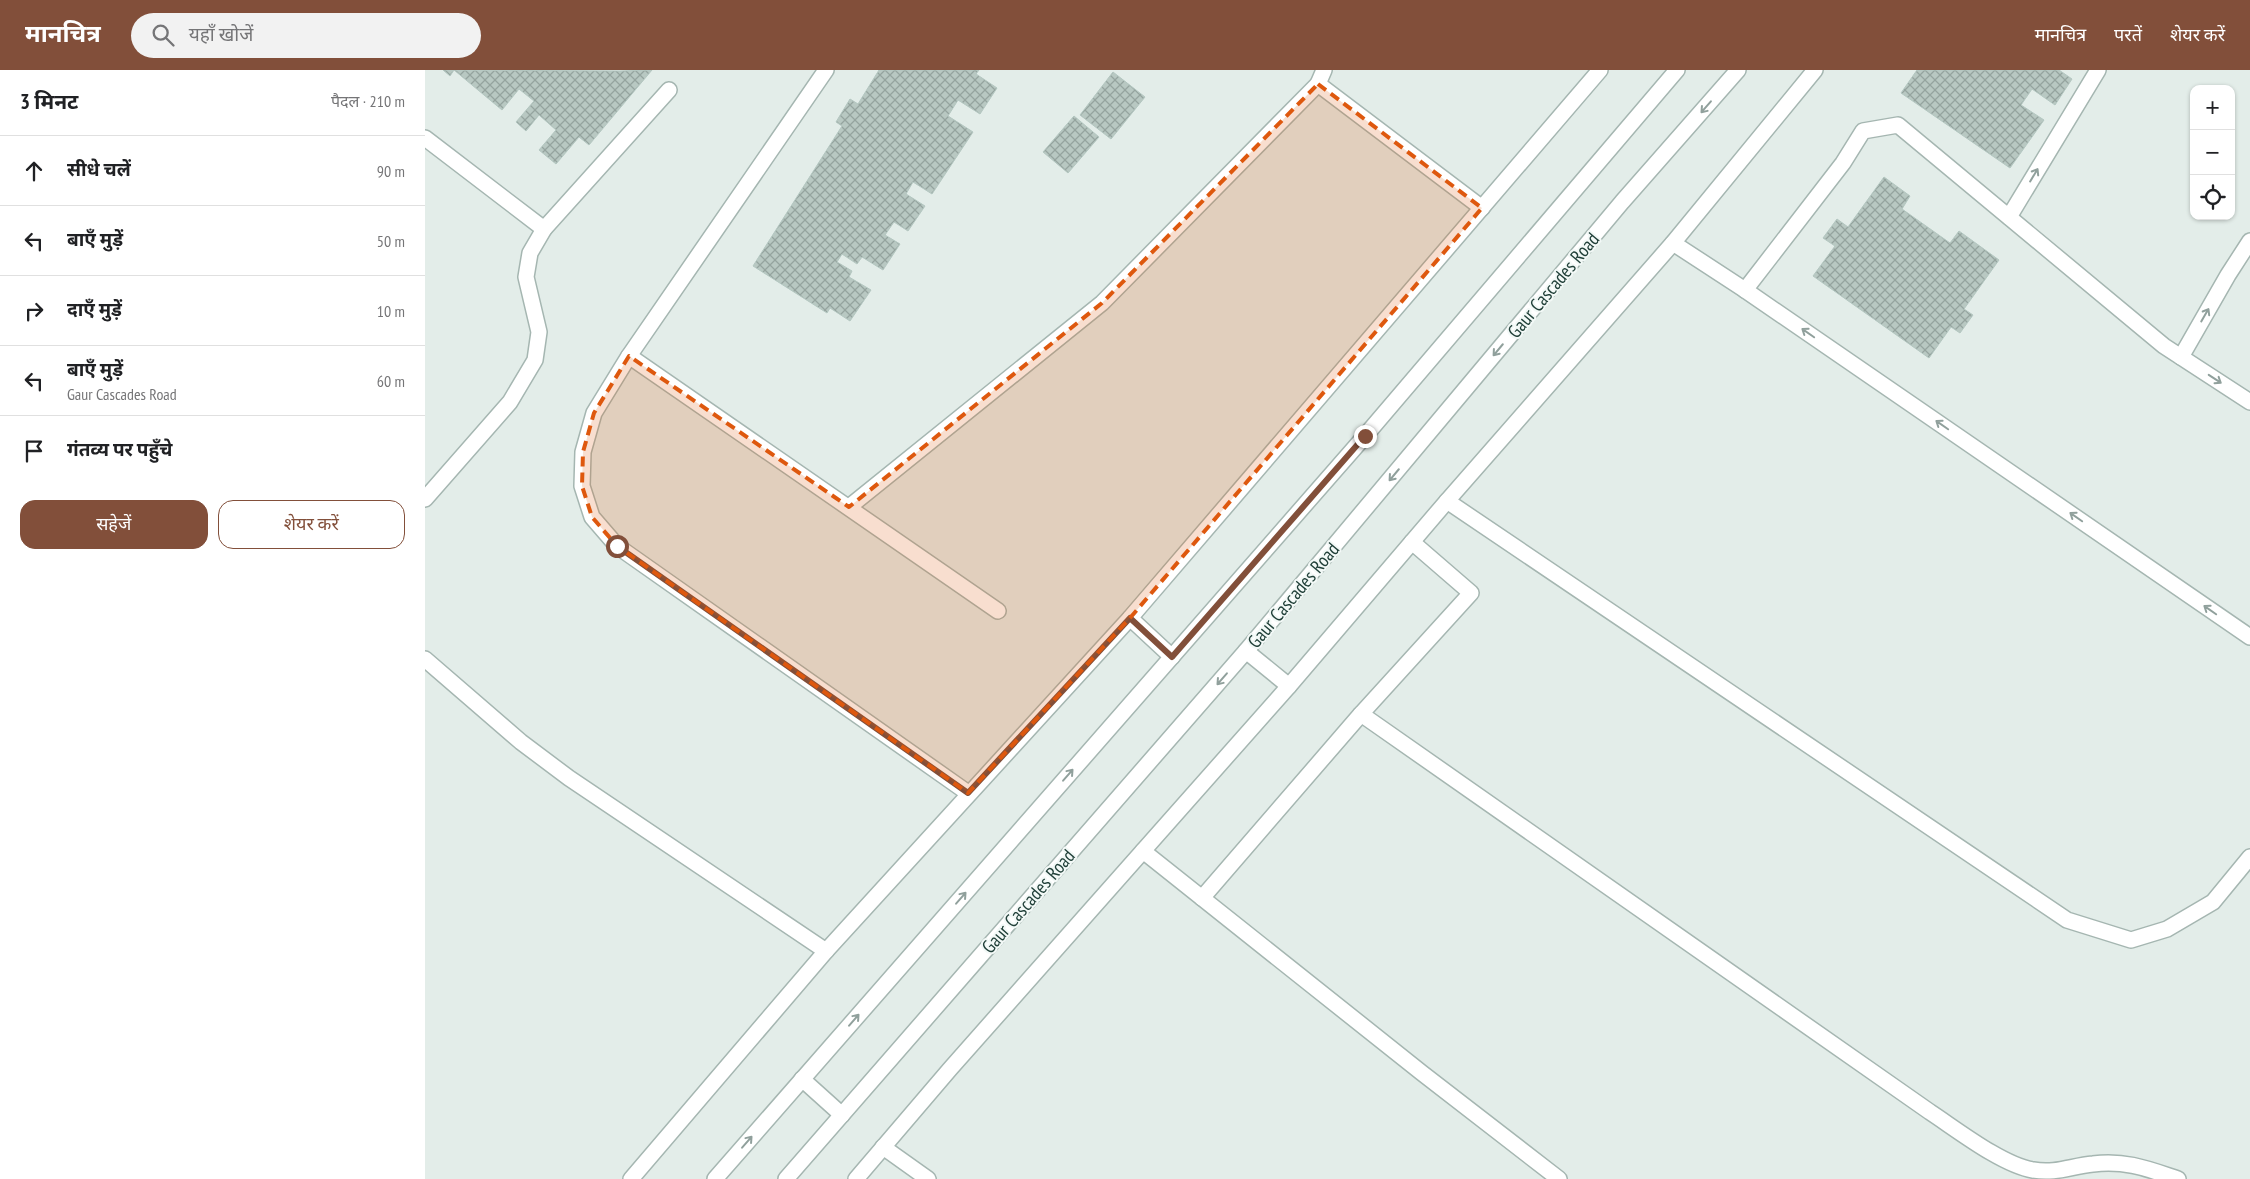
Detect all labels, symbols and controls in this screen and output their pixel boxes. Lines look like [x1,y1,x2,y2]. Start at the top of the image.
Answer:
search box [131,13,481,58]
text: मानचित्र [25,18,101,49]
icon: search [149,21,177,49]
text: यहाँ खोजें [189,22,253,46]
text: मानचित्र [2035,23,2086,46]
text: परतें [2114,23,2142,46]
text: शेयर करें [2170,23,2225,46]
map controls [2190,85,2235,220]
button: + [2190,85,2235,130]
text: 3 मिनट [20,88,78,115]
text: पैदल · 210 m [331,91,405,111]
one-way arrow [1700,100,1712,113]
button: − [2190,130,2235,175]
icon: ahead [20,157,48,185]
text: सीधे चलें [67,157,131,181]
text: 90 m [377,161,405,181]
one-way arrow [2030,169,2040,183]
button: locate [2190,175,2235,220]
icon: left [20,227,48,255]
text: बाएँ मुड़ें [67,227,123,251]
street label: Gaur Cascades Road [1502,227,1604,343]
text: 50 m [377,231,405,251]
icon: right [20,297,48,325]
text: दाएँ मुड़ें [67,297,122,321]
text: 10 m [377,301,405,321]
one-way arrow [2201,308,2210,323]
one-way arrow [1801,328,1815,338]
one-way arrow [1493,343,1504,356]
text: बाएँ मुड़ें [67,357,123,381]
icon: left [20,367,48,395]
text: 60 m [377,371,405,391]
one-way arrow [2208,375,2222,385]
text: Gaur Cascades Road [67,384,177,404]
one-way arrow [1935,420,1949,430]
route end [1354,425,1377,448]
icon: arrive [20,437,48,465]
text: गंतव्य पर पहुँचे [67,437,172,461]
one-way arrow [1389,468,1400,481]
button: सहेजें [20,500,208,549]
button: शेयर करें [218,500,405,549]
one-way arrow [2069,512,2083,523]
route start [606,535,629,558]
street label: Gaur Cascades Road [1242,537,1344,653]
one-way arrow [2203,605,2217,615]
one-way arrow [1216,673,1228,686]
one-way arrow [1063,769,1074,782]
street label: Gaur Cascades Road [976,844,1080,958]
one-way arrow [956,891,967,904]
one-way arrow [849,1014,860,1027]
one-way arrow [742,1136,753,1149]

